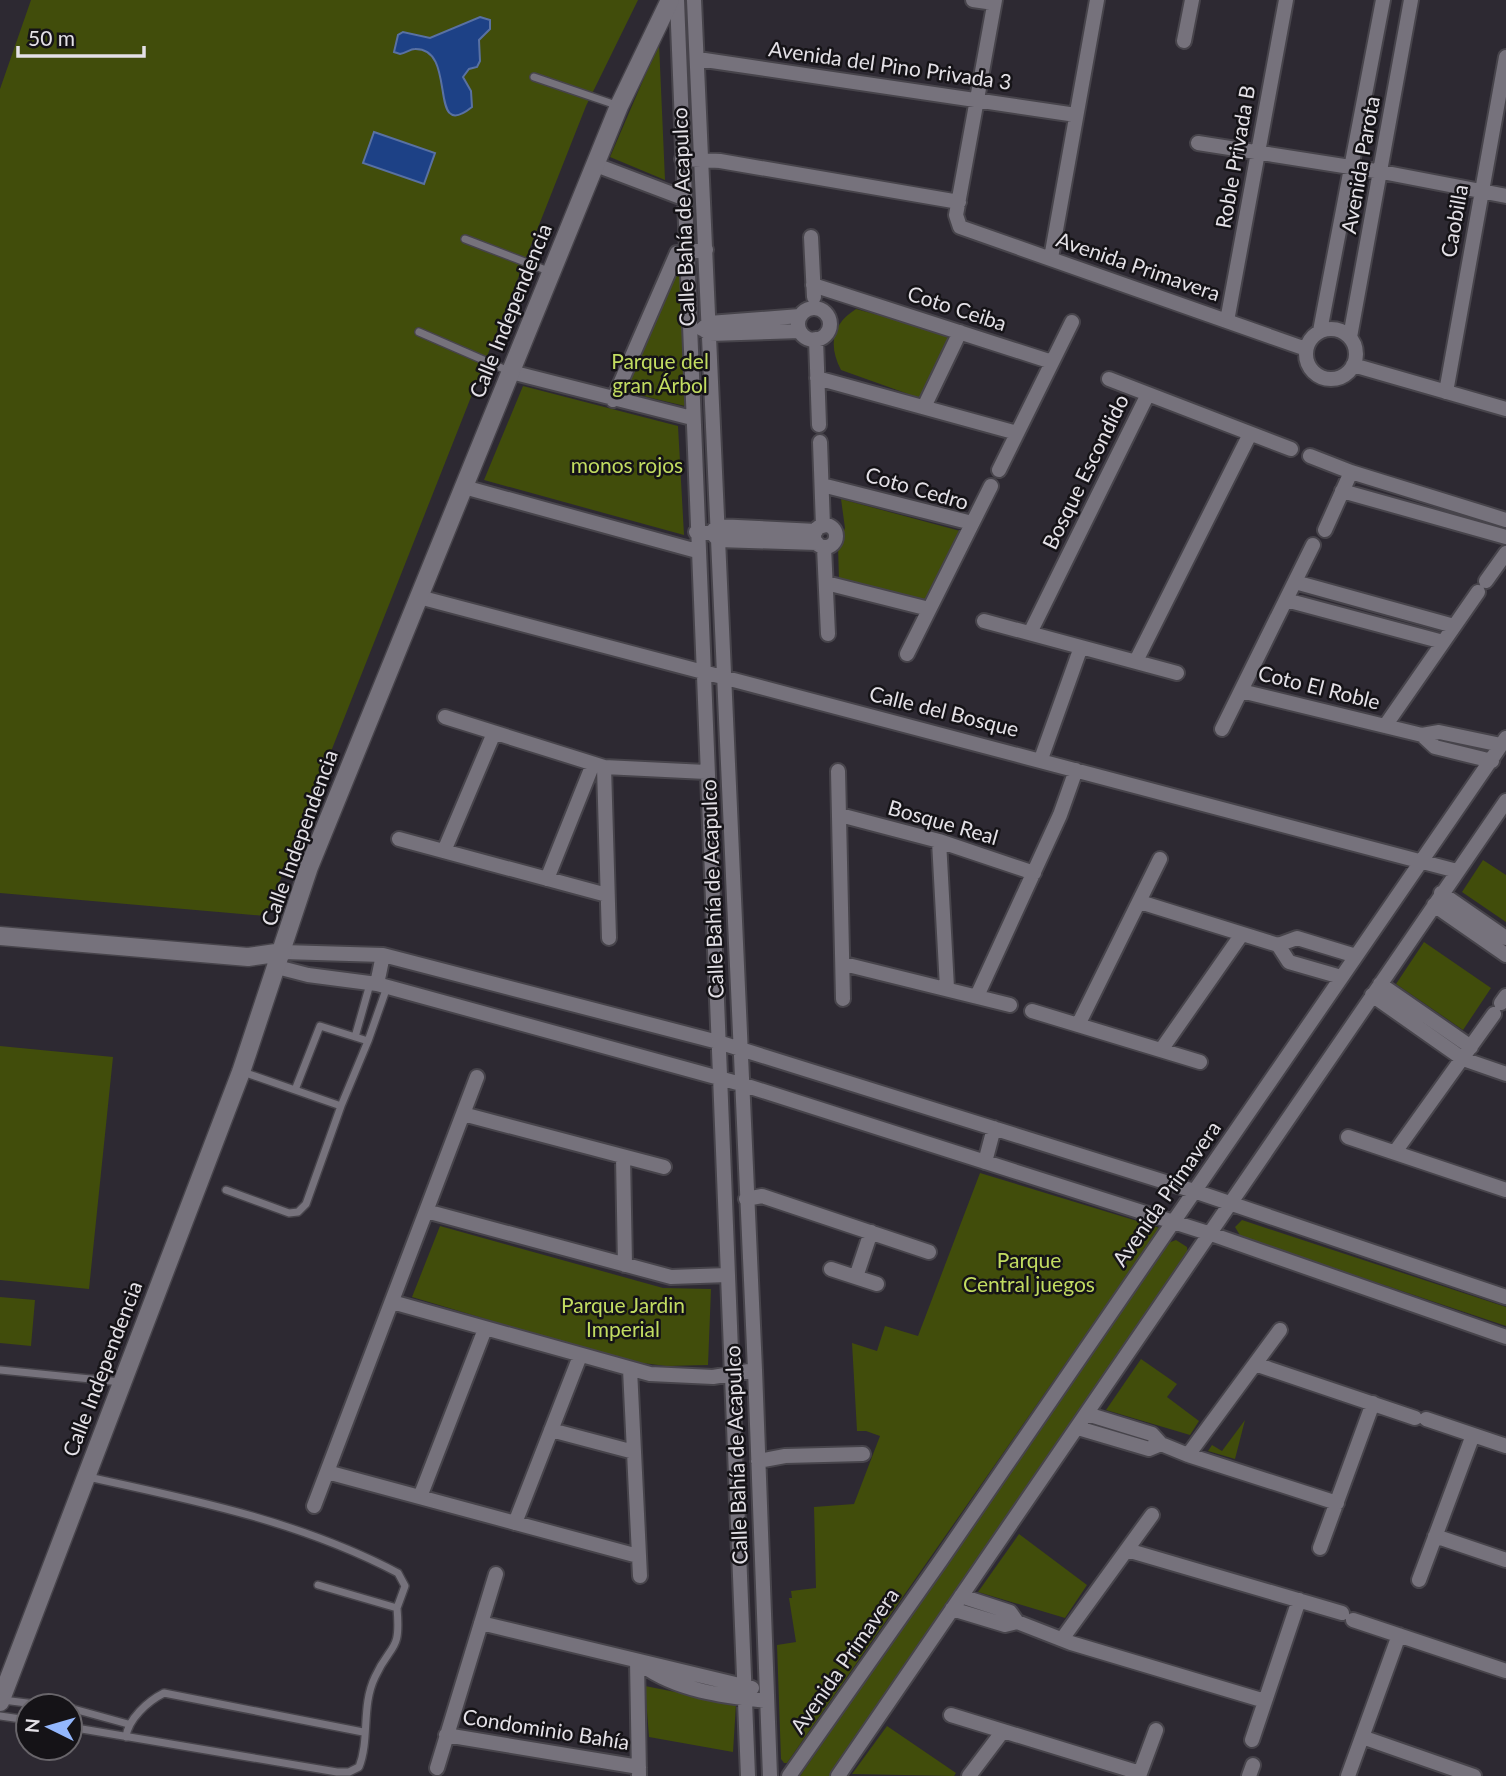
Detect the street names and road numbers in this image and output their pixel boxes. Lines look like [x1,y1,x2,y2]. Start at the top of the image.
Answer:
street label: Avenida del Pino Privada 3 [767,35,1013,94]
street label: Roble Privada B [1210,83,1259,230]
street label: Avenida Parota [1335,94,1384,235]
street label: Calle Bahía de Acapulco [666,107,699,327]
street label: Caobilla [1435,182,1472,259]
street label: Calle Independencia [463,220,556,401]
street label: Avenida Primavera [1053,226,1224,305]
street label: Coto Ceiba [905,280,1010,335]
street label: Bosque Escondido [1036,390,1133,553]
street label: Coto Cedro [863,461,972,514]
street label: Coto El Roble [1256,659,1383,714]
street label: Calle del Bosque [867,680,1022,741]
street label: Calle Independencia [255,746,342,929]
street label: Calle Bahía de Acapulco [695,779,728,999]
street label: Bosque Real [886,794,1001,849]
street label: Avenida Primavera [1106,1116,1225,1271]
street label: Calle Independencia [57,1277,147,1460]
street label: Calle Bahía de Acapulco [719,1345,752,1565]
street label: Avenida Primavera [784,1583,903,1738]
street label: Condominio Bahía [461,1703,631,1754]

